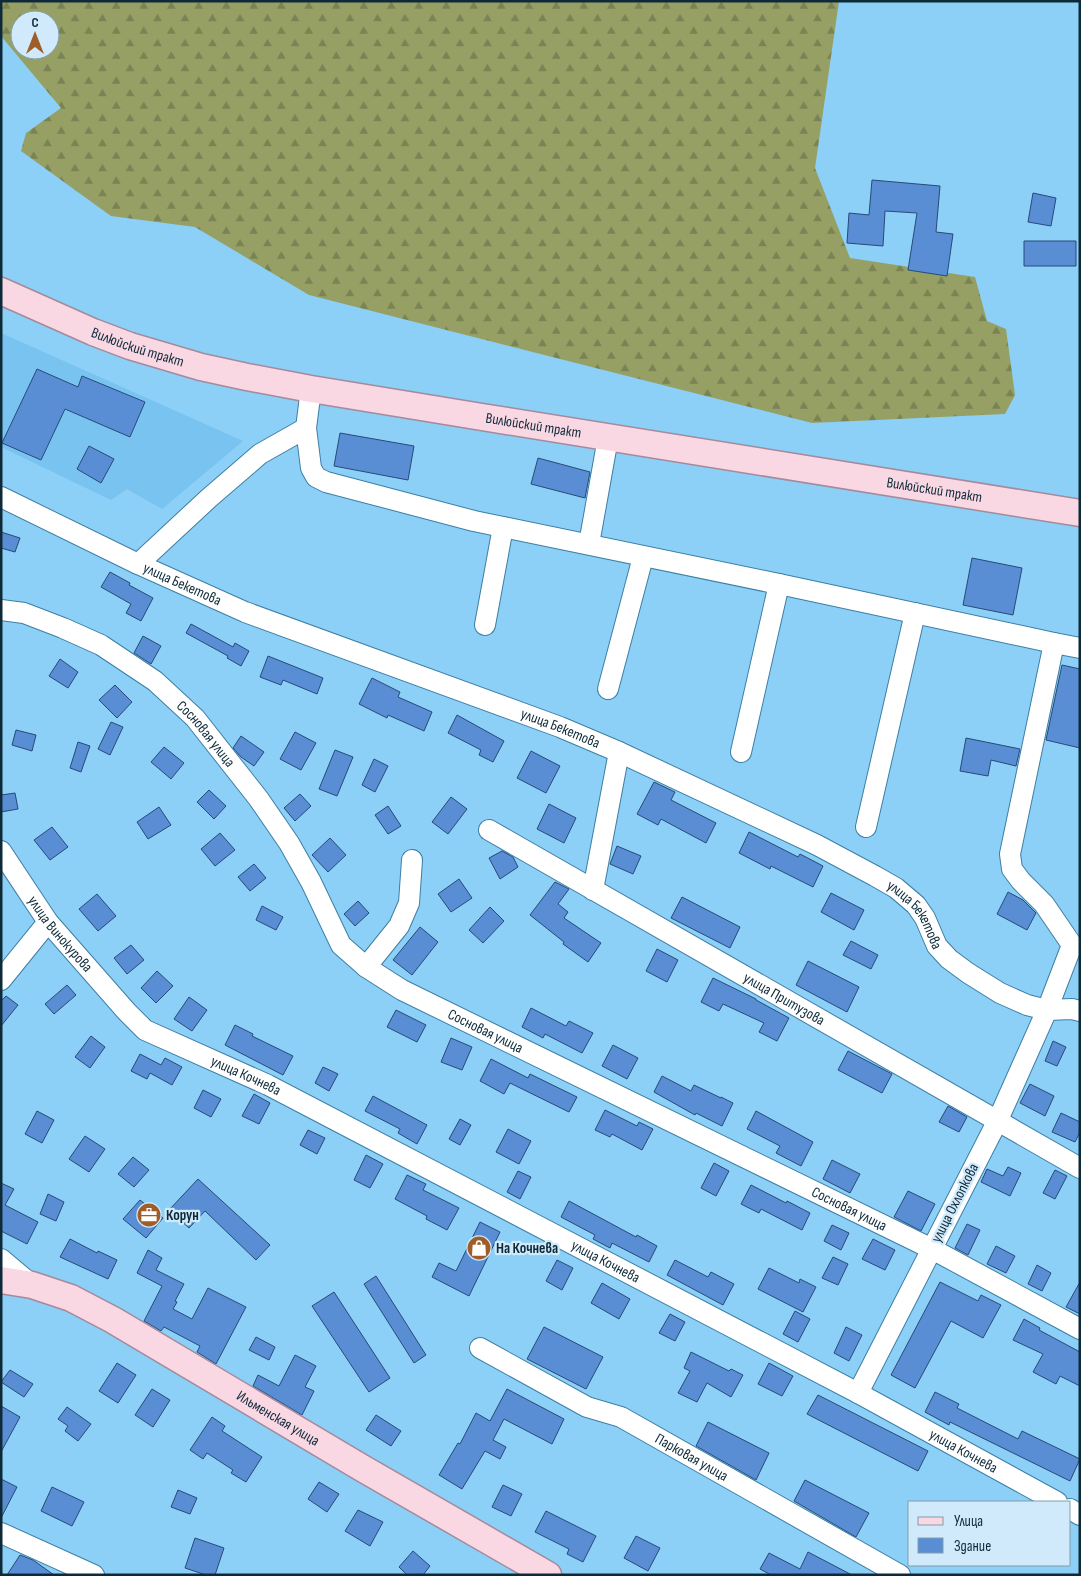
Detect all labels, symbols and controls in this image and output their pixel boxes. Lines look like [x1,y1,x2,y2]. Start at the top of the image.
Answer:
north arrow [10,10,60,60]
text: С [31,14,39,31]
street label: Вилюйский тракт [89,323,186,371]
street label: Вилюйский тракт [484,408,583,442]
street label: Вилюйский тракт [885,473,984,507]
street label: улица Бекетова [140,558,225,610]
street label: Сосновая улица [173,696,240,771]
street label: улица Бекетова [518,704,603,753]
street label: улица Бекетова [884,875,947,952]
street label: улица Винокурова [24,892,97,976]
street label: улица Притузова [740,968,828,1030]
street label: Сосновая улица [445,1004,526,1057]
street label: улица Кочнева [208,1051,284,1100]
street label: улица Охлопкова [927,1160,983,1246]
street label: Сосновая улица [809,1182,890,1235]
office icon: Корун [136,1202,162,1228]
place label: Корун [166,1206,199,1225]
shop icon: На Кочнева [466,1235,492,1261]
street label: улица Кочнева [568,1236,643,1287]
place label: На Кочнева [496,1239,558,1258]
street label: Ильменская улица [233,1386,323,1450]
street label: улица Кочнева [926,1424,1001,1477]
street label: Парковая улица [652,1429,732,1485]
legend [908,1501,1071,1566]
text: Улица [954,1512,983,1531]
text: Здание [954,1537,991,1556]

